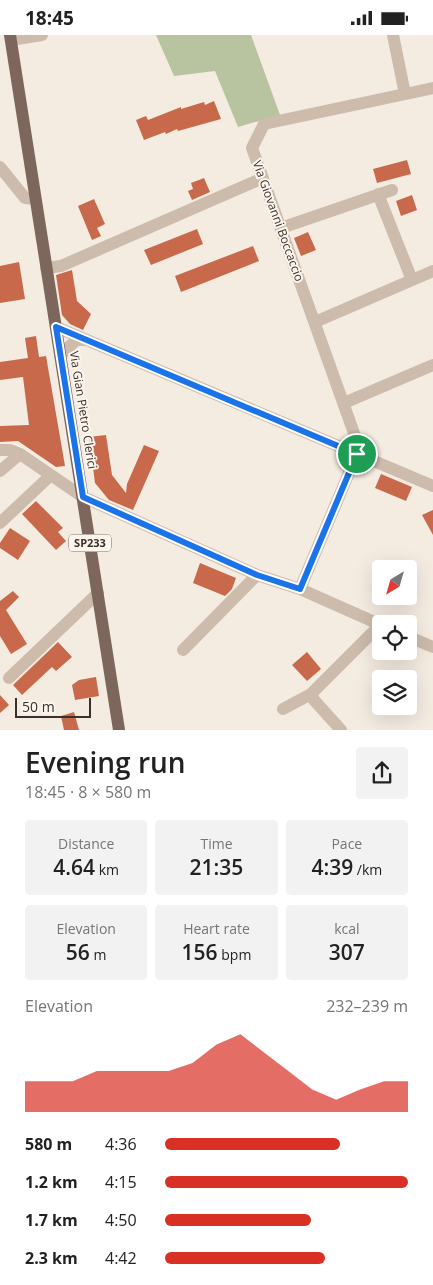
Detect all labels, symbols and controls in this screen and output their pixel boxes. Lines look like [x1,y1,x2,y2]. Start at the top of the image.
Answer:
text: 18:45 [25,5,74,31]
street label: Via Giovanni Boccaccio [249,158,308,284]
street label: Via Gian Pietro Clerici [66,350,101,470]
pin [336,433,378,475]
icon: arrive [343,440,371,468]
road number: SP233 [69,534,111,551]
north arrow [372,560,418,605]
map controls [372,560,417,715]
button: locate [372,615,417,660]
button: layers [372,670,417,715]
scale bar [15,695,91,718]
text: 50 m [22,697,55,716]
text: Evening run [25,743,186,781]
button: share [356,747,408,799]
text: 18:45 · 8 × 580 m [25,781,151,803]
text: Distance [58,834,114,853]
text: Time [200,834,233,853]
text: Pace [331,834,362,853]
text: 4.64 [53,853,95,881]
text: 21:35 [190,853,243,881]
text: 4:39 [311,853,353,881]
text: km [95,860,119,879]
text: /km [353,860,382,879]
text: Elevation [56,919,116,938]
text: Heart rate [183,919,250,938]
text: kcal [334,919,360,938]
text: 56 [66,938,90,966]
text: 156 [182,938,218,966]
text: 307 [329,938,365,966]
text: m [90,945,106,964]
text: bpm [218,945,251,964]
text: Elevation [25,995,93,1017]
text: 232–239 m [326,995,408,1017]
text: 580 m [25,1133,72,1155]
text: 4:36 [105,1133,137,1155]
text: 1.2 km [25,1171,78,1193]
text: 4:15 [105,1171,137,1193]
text: 1.7 km [25,1209,78,1231]
text: 4:50 [105,1209,137,1231]
text: 2.3 km [25,1247,78,1269]
text: 4:42 [105,1247,137,1269]

